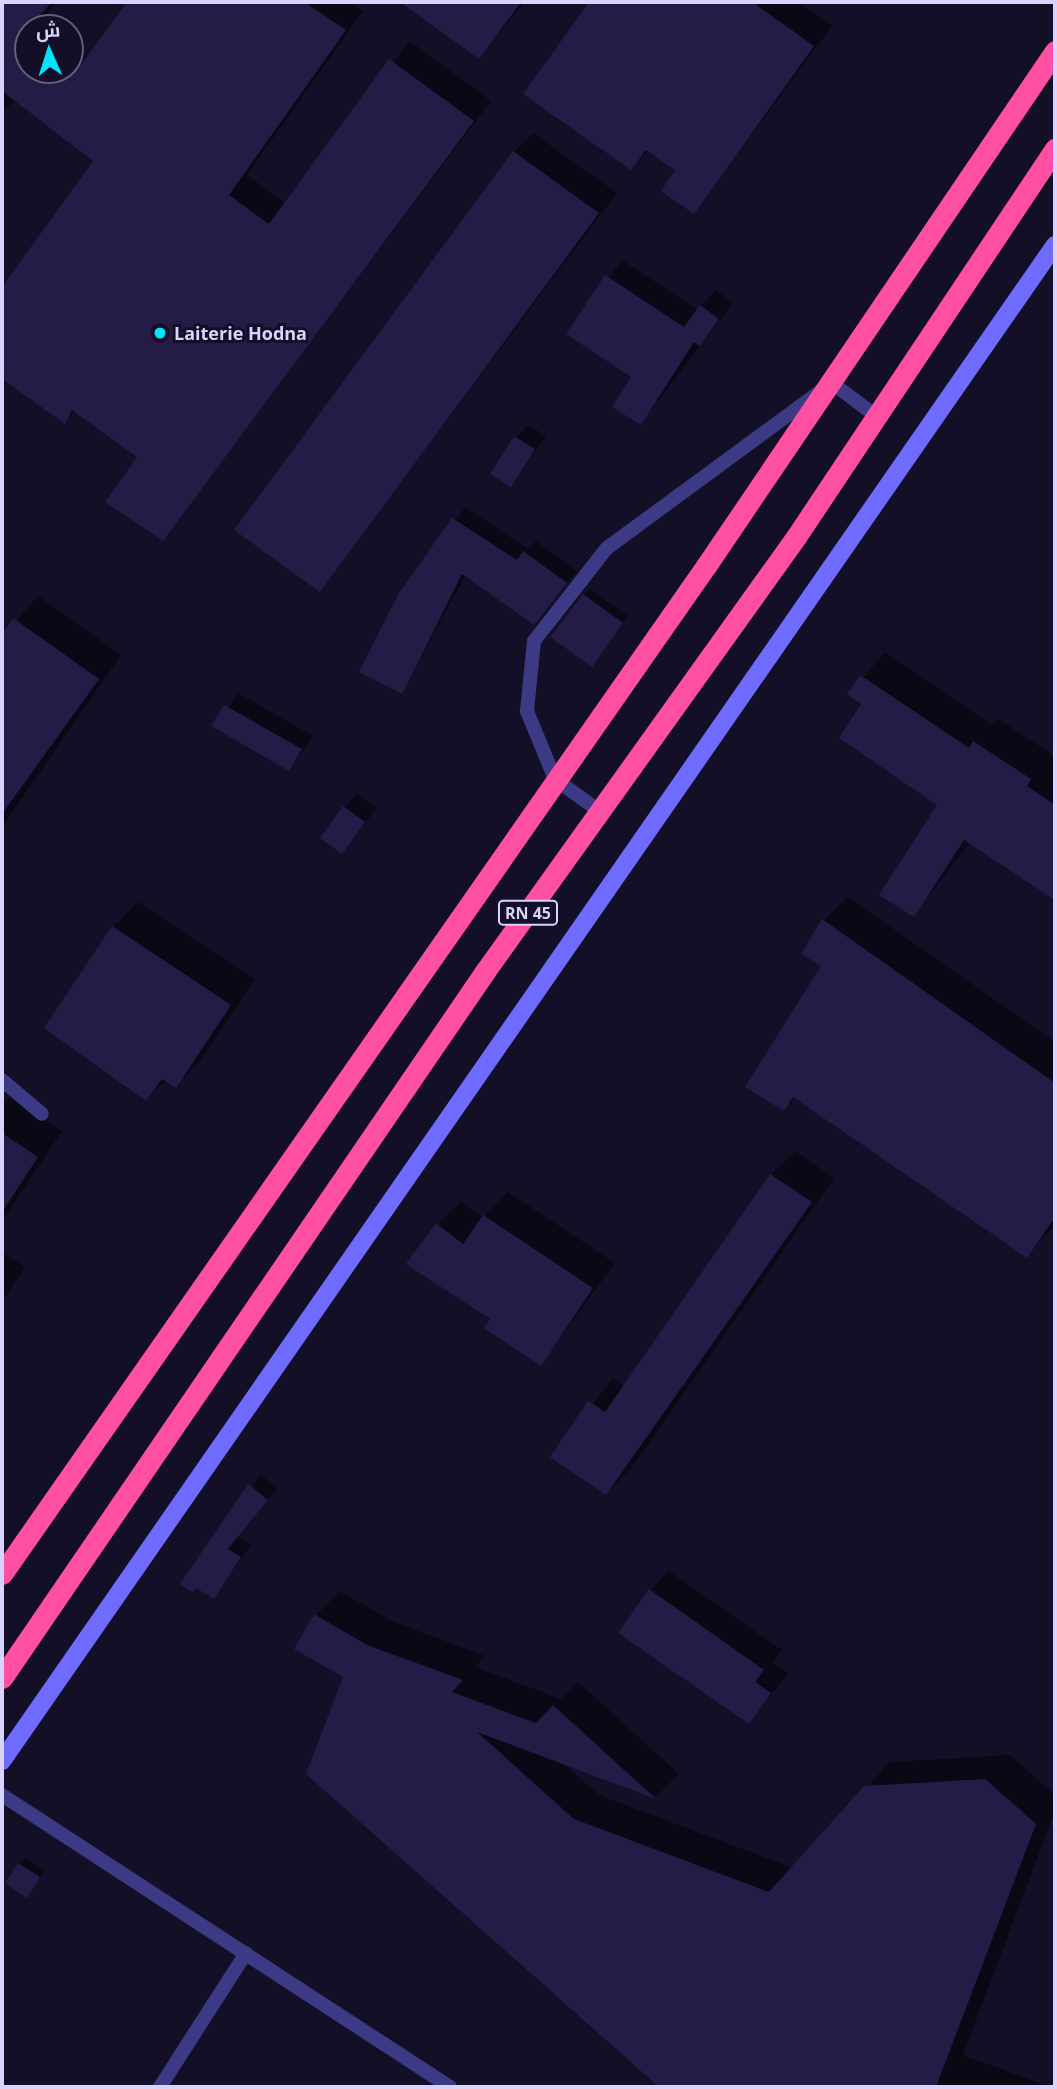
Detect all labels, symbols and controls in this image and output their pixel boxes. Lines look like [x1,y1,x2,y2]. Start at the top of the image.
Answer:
north arrow [14,14,84,84]
text: ش [35,16,61,44]
place label: Laiterie Hodna [174,322,307,344]
marker: Laiterie Hodna [152,325,168,341]
road number: RN 45 [496,900,560,925]

